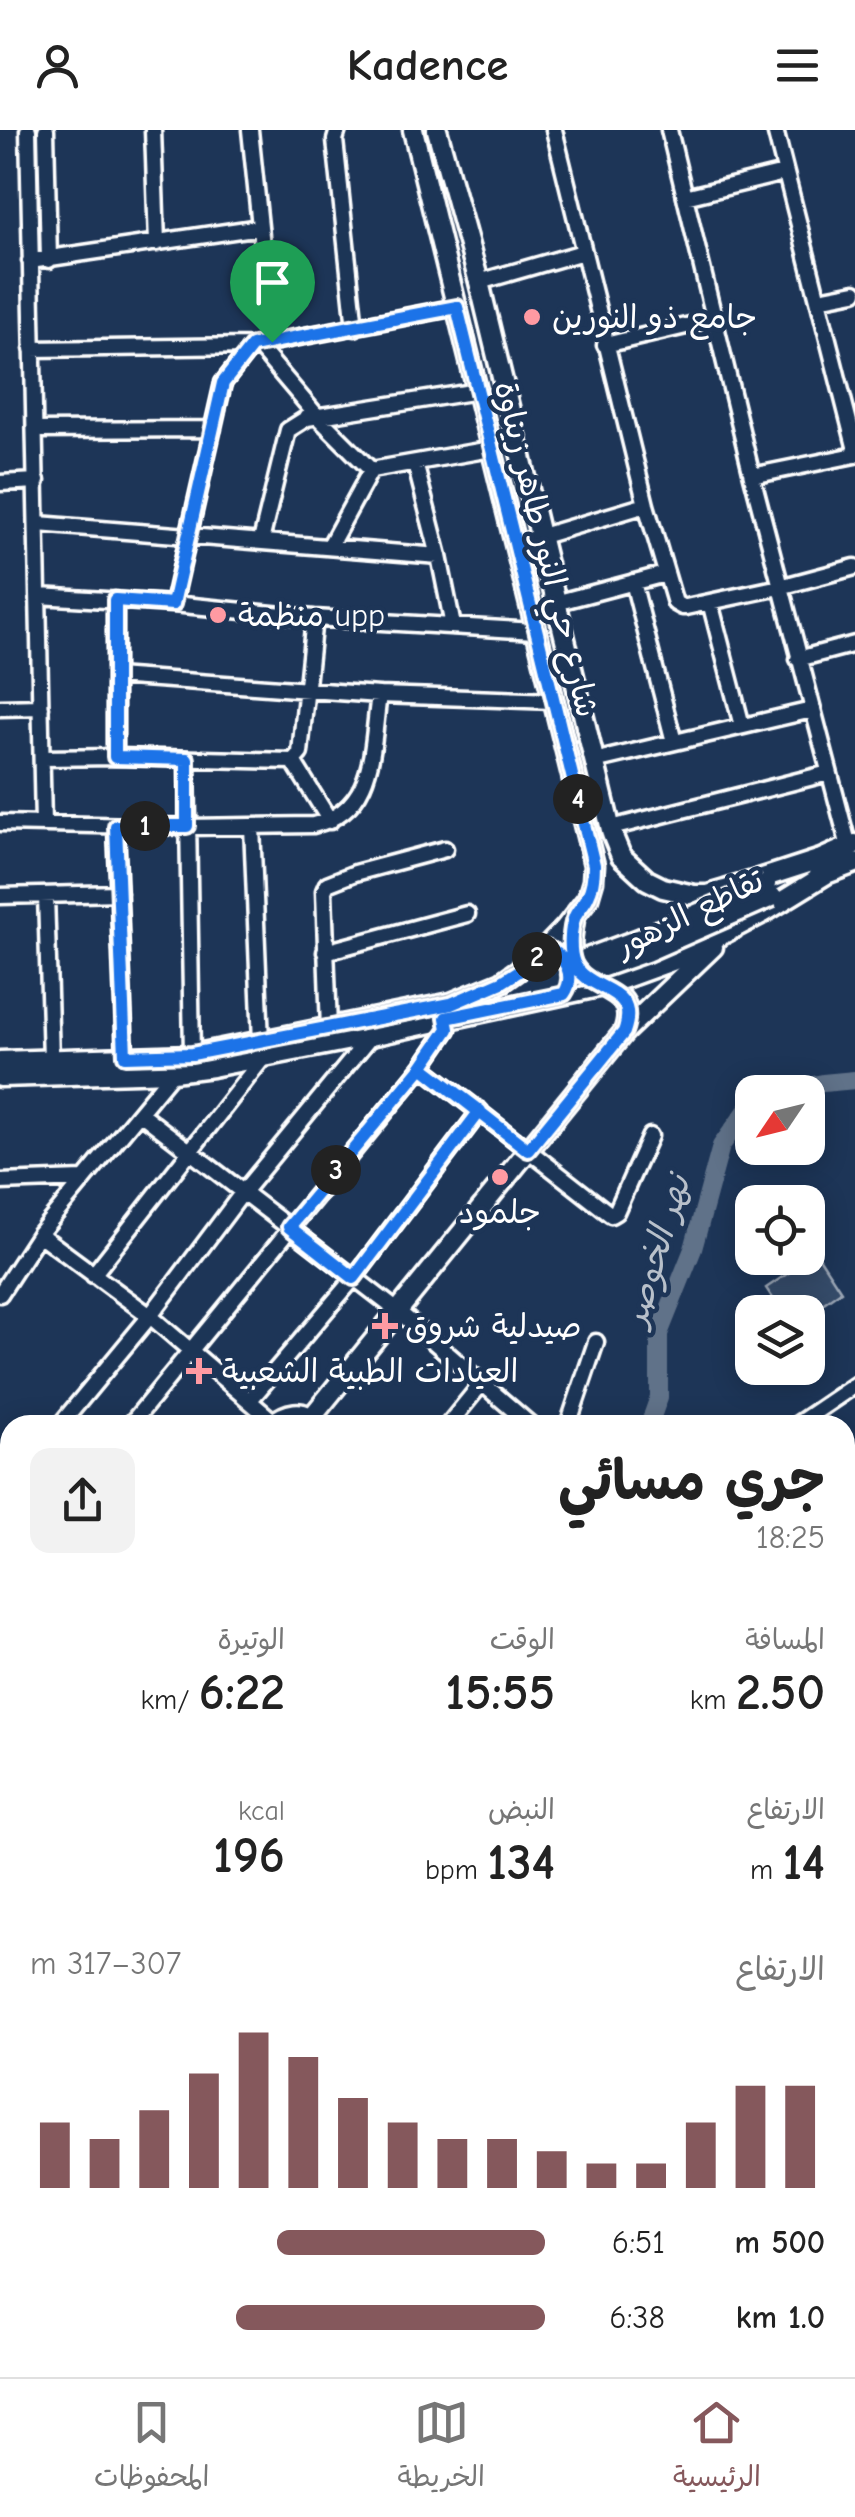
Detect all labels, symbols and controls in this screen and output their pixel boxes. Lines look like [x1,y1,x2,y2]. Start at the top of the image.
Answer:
icon: person [30,38,85,93]
icon: menu [770,38,825,93]
text: Kadence [347,39,508,91]
pin [230,240,315,343]
icon: arrive [245,255,300,310]
place label: جامع ذو النورين [552,299,757,340]
marker: جامع ذو النورين [521,306,543,328]
street label: شارع حي النور طاهر زيناوة [478,377,606,723]
place label: منظمة upp [238,597,385,634]
marker: منظمة upp [207,604,229,626]
pin: 4 [553,774,603,824]
text: 4 [571,783,585,815]
pin: 1 [120,801,170,851]
text: 1 [139,810,151,842]
street label: تقاطع الزهور [608,861,772,969]
pin: 2 [512,932,562,982]
text: 2 [530,941,544,973]
north arrow [735,1075,825,1165]
map controls [735,1075,825,1385]
pin: 3 [311,1145,361,1195]
text: 3 [329,1154,343,1186]
marker: جلمود [489,1166,511,1188]
water label: نهر الخوصر [613,1167,701,1334]
button: locate [735,1185,825,1275]
place label: جلمود [459,1194,541,1231]
button: layers [735,1295,825,1385]
place label: صيدلية شروق [405,1308,582,1345]
marker: صيدلية شروق [374,1315,396,1337]
place label: العيادات الطبية الشعبية [222,1353,518,1390]
marker: العيادات الطبية الشعبية [186,1358,212,1384]
button: share [30,1448,135,1553]
text: جري مسائي [558,1449,825,1513]
text: 18:25 [756,1519,825,1556]
text: الوتيرة [217,1624,285,1656]
text: الوقت [490,1624,555,1656]
text: المسافة [745,1624,825,1656]
text: 6:22 [199,1664,285,1722]
text: 15:55 [445,1664,555,1722]
text: 2.50 [736,1664,825,1722]
text: /km [140,1684,199,1716]
text: km [690,1684,736,1716]
text: النبض [488,1794,555,1826]
text: الارتفاع [746,1794,825,1826]
text: kcal [238,1795,285,1827]
text: 196 [213,1827,285,1885]
text: 134 [487,1834,555,1892]
text: 14 [782,1834,825,1892]
text: bpm [425,1854,487,1886]
text: m [750,1854,782,1886]
text: 307–317 m [30,1945,181,1982]
text: الارتفاع [735,1951,825,1988]
text: 6:51 [612,2224,665,2261]
text: 500 m [735,2224,825,2261]
text: 6:38 [609,2299,665,2336]
text: 1.0 km [736,2299,825,2336]
tab: المحفوظات [94,2395,209,2501]
tab: الخريطة [398,2395,485,2501]
tab: الرئيسية [673,2395,761,2501]

